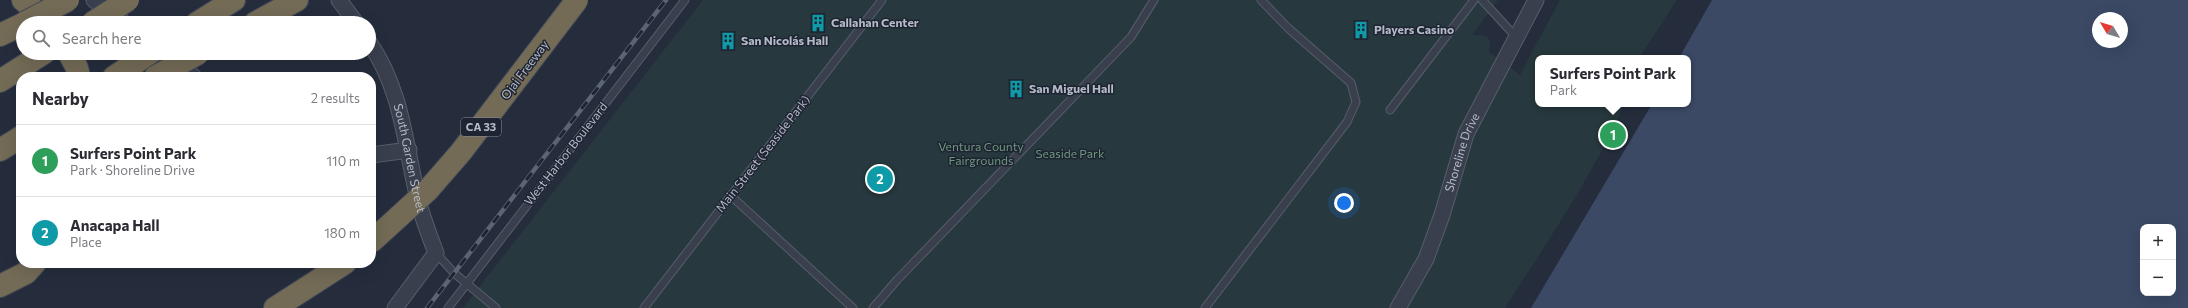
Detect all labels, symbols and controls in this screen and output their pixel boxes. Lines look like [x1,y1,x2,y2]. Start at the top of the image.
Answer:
north arrow [2092,12,2128,48]
building icon: Callahan Center [808,13,828,33]
place label: Callahan Center [831,15,919,29]
search box [16,16,376,60]
building icon: Players Casino [1351,20,1371,40]
place label: Players Casino [1374,22,1454,36]
icon: search [30,27,52,49]
text: Search here [62,29,141,47]
building icon: San Nicolás Hall [718,31,738,51]
place label: San Nicolás Hall [741,33,828,47]
street label: Ojai Freeway [497,37,551,102]
popup [1535,55,1691,107]
text: Surfers Point Park [1550,64,1676,82]
building icon: San Miguel Hall [1006,79,1026,99]
place label: San Miguel Hall [1029,81,1114,95]
text: Park [1550,82,1577,98]
text: Nearby [32,88,89,109]
text: 2 results [311,90,360,106]
street label: Main Street (Seaside Park) [712,92,812,215]
street label: West Harbor Boulevard [521,99,610,208]
street label: South Garden Street [392,102,429,214]
street label: Shoreline Drive [1441,110,1482,193]
road number: CA 33 [461,118,501,136]
pin: 1 [1600,120,1626,150]
park label: Ventura County Fairgrounds [938,139,1024,167]
text: Surfers Point Park [70,144,196,162]
park label: Seaside Park [1036,146,1105,160]
text: 1 [42,153,48,169]
text: 110 m [327,153,360,169]
text: Park · Shoreline Drive [70,162,195,178]
pin: 2 [867,164,893,194]
your location [1334,193,1354,213]
text: Anacapa Hall [70,216,160,234]
map controls [2140,224,2176,296]
button: + [2140,224,2176,260]
text: 2 [41,225,49,241]
text: 180 m [324,225,360,241]
text: Place [70,234,102,250]
button: − [2140,260,2176,296]

